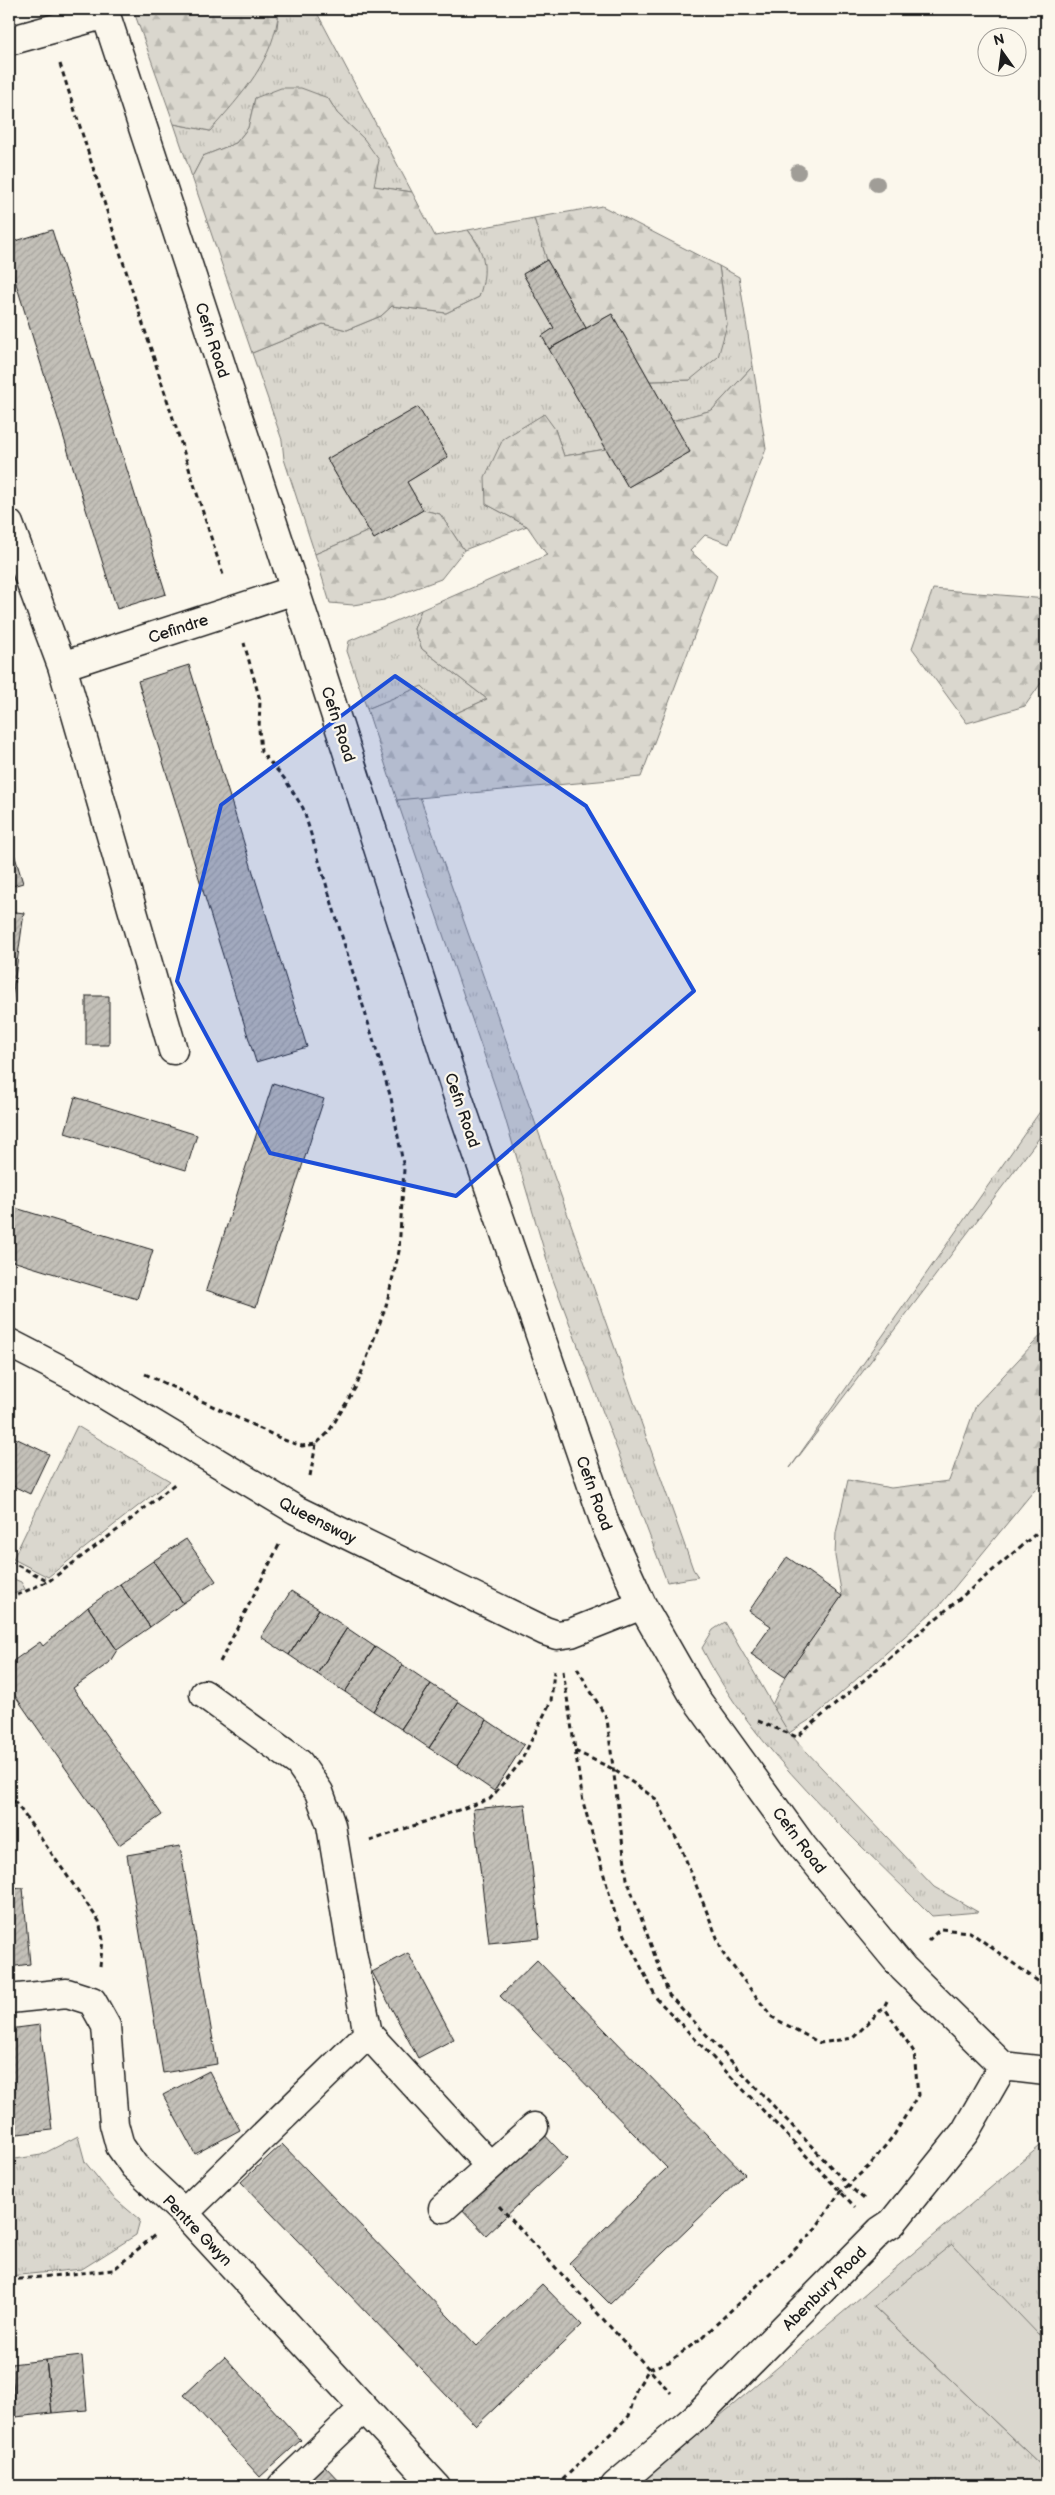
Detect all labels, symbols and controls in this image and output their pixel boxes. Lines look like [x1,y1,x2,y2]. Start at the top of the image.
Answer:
north arrow [978,28,1028,78]
text: N [992,30,1006,49]
street label: Cefn Road [191,301,233,380]
street label: Cefindre [146,611,211,648]
street label: Cefn Road [317,685,359,764]
street label: Cefn Road [440,1071,483,1150]
street label: Cefn Road [571,1454,616,1533]
street label: Queensway [276,1494,360,1549]
street label: Cefn Road [768,1804,830,1878]
street label: Pentre Gwyn [158,2191,236,2271]
street label: Abenbury Road [779,2243,871,2335]

